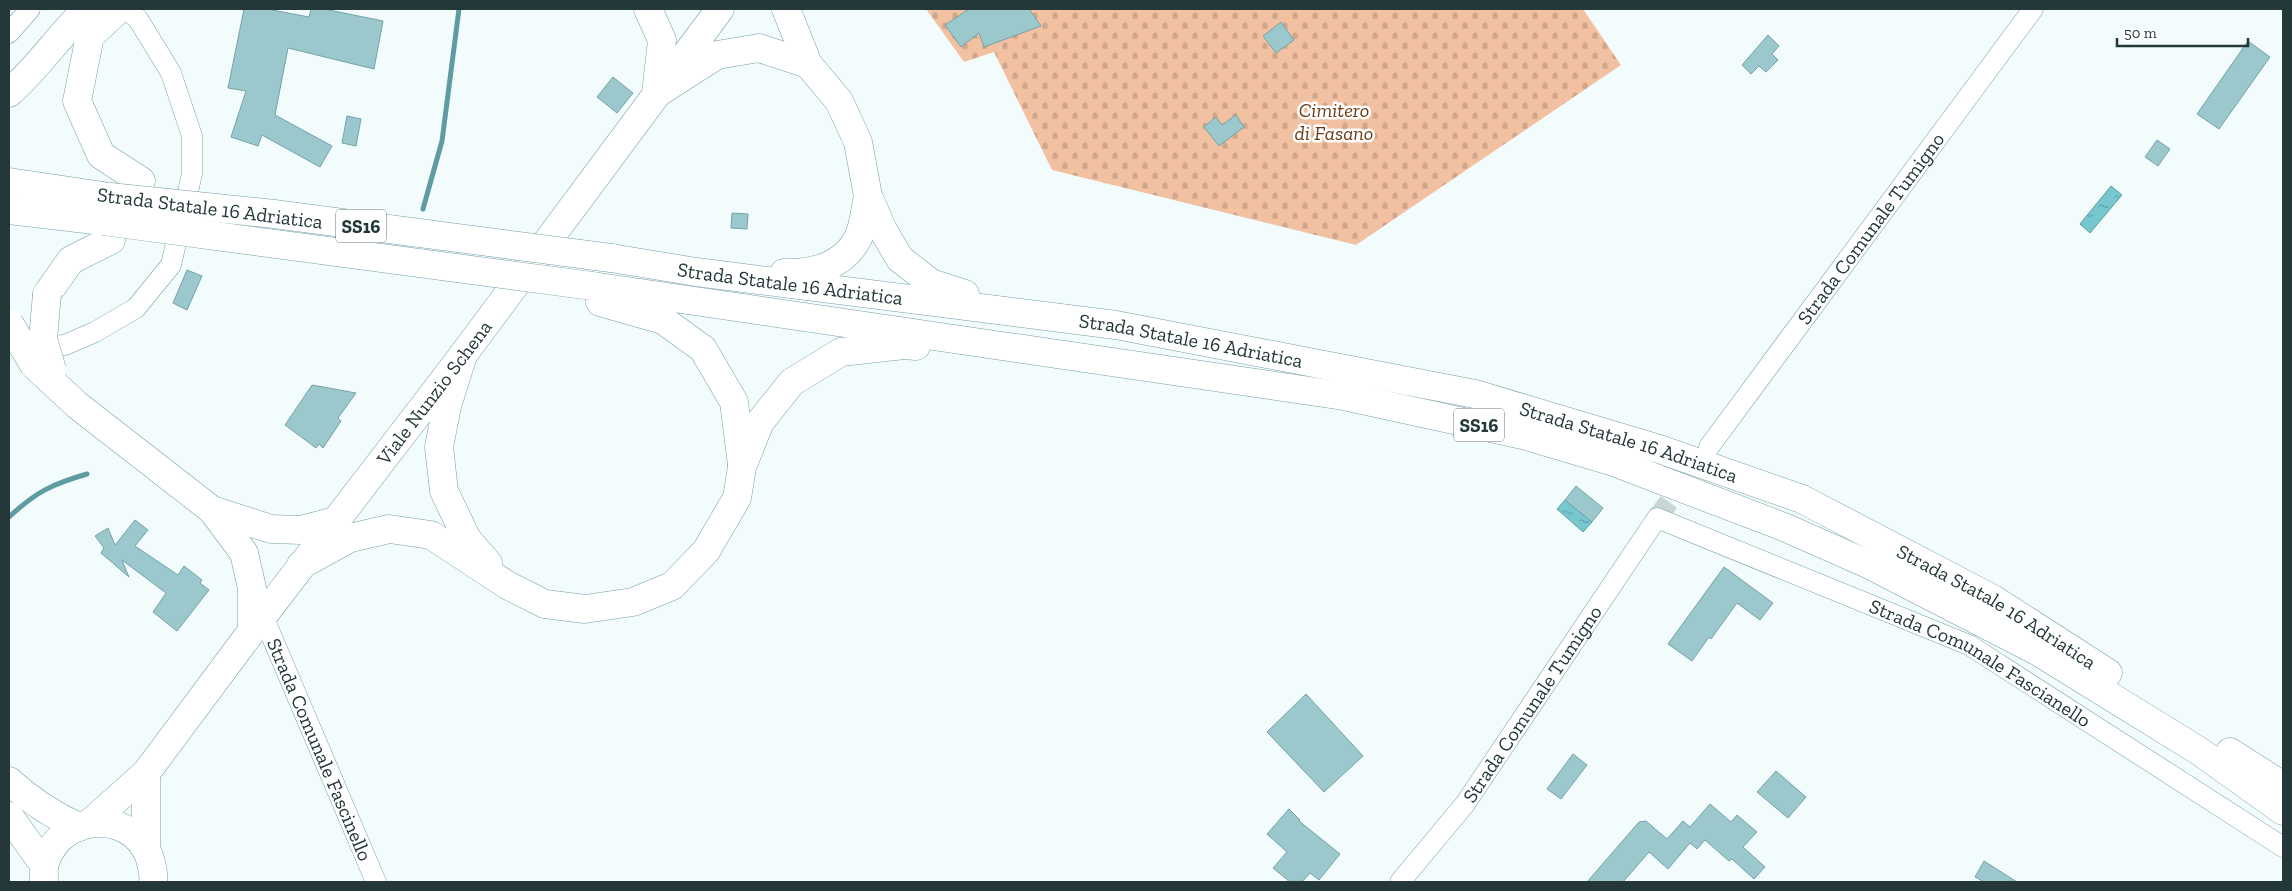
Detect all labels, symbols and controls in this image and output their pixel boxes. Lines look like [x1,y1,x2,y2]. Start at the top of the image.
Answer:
scale bar [2117,15,2248,47]
text: 50 m [2124,24,2157,42]
park label: Cimitero di Fasano [1295,98,1373,145]
street label: Strada Comunale Tumigno [1792,128,1949,329]
street label: Strada Statale 16 Adriatica [96,182,324,234]
road number: SS16 [336,210,386,242]
street label: Strada Statale 16 Adriatica [676,257,905,310]
street label: Strada Statale 16 Adriatica [1078,308,1305,373]
street label: Viale Nunzio Schena [371,315,497,470]
street label: Strada Statale 16 Adriatica [1517,396,1741,488]
road number: SS16 [1454,408,1504,442]
street label: Strada Statale 16 Adriatica [1893,539,2101,674]
street label: Strada Comunale Fascianello [1866,594,2096,732]
street label: Strada Comunale Tumigno [1457,601,1607,807]
street label: Strada Comunale Fascinello [262,635,378,864]

